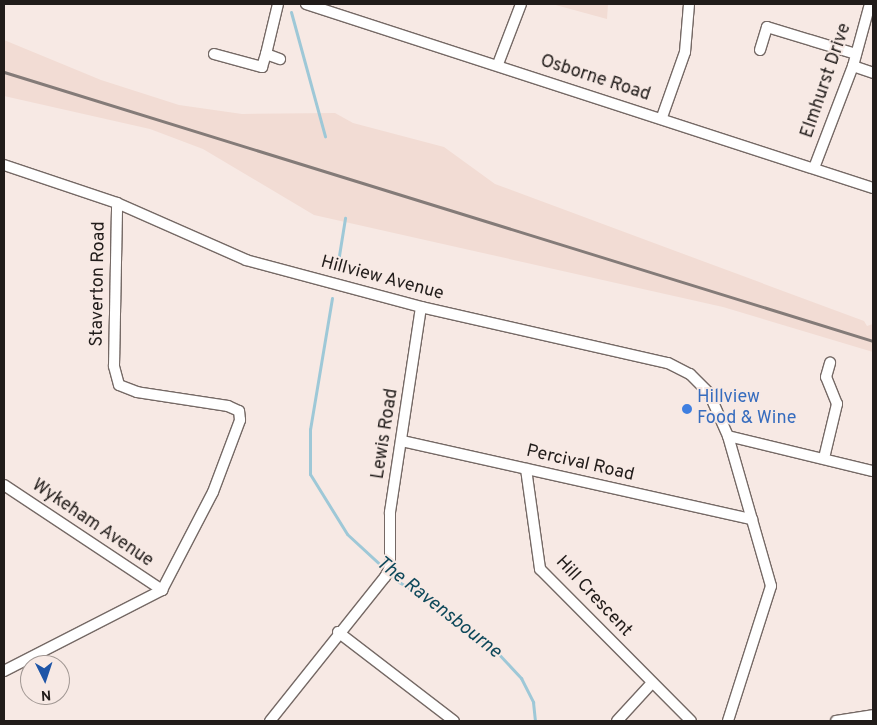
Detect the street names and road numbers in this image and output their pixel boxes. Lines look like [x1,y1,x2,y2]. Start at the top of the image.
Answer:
street label: Elmhurst Drive [797,21,857,141]
street label: Osborne Road [537,51,653,107]
street label: Staverton Road [87,221,111,347]
street label: Hillview Avenue [318,252,446,306]
street label: Lewis Road [368,387,404,481]
street label: Percival Road [524,441,636,487]
street label: Wykeham Avenue [27,475,157,573]
street label: Hill Crescent [550,552,636,642]

